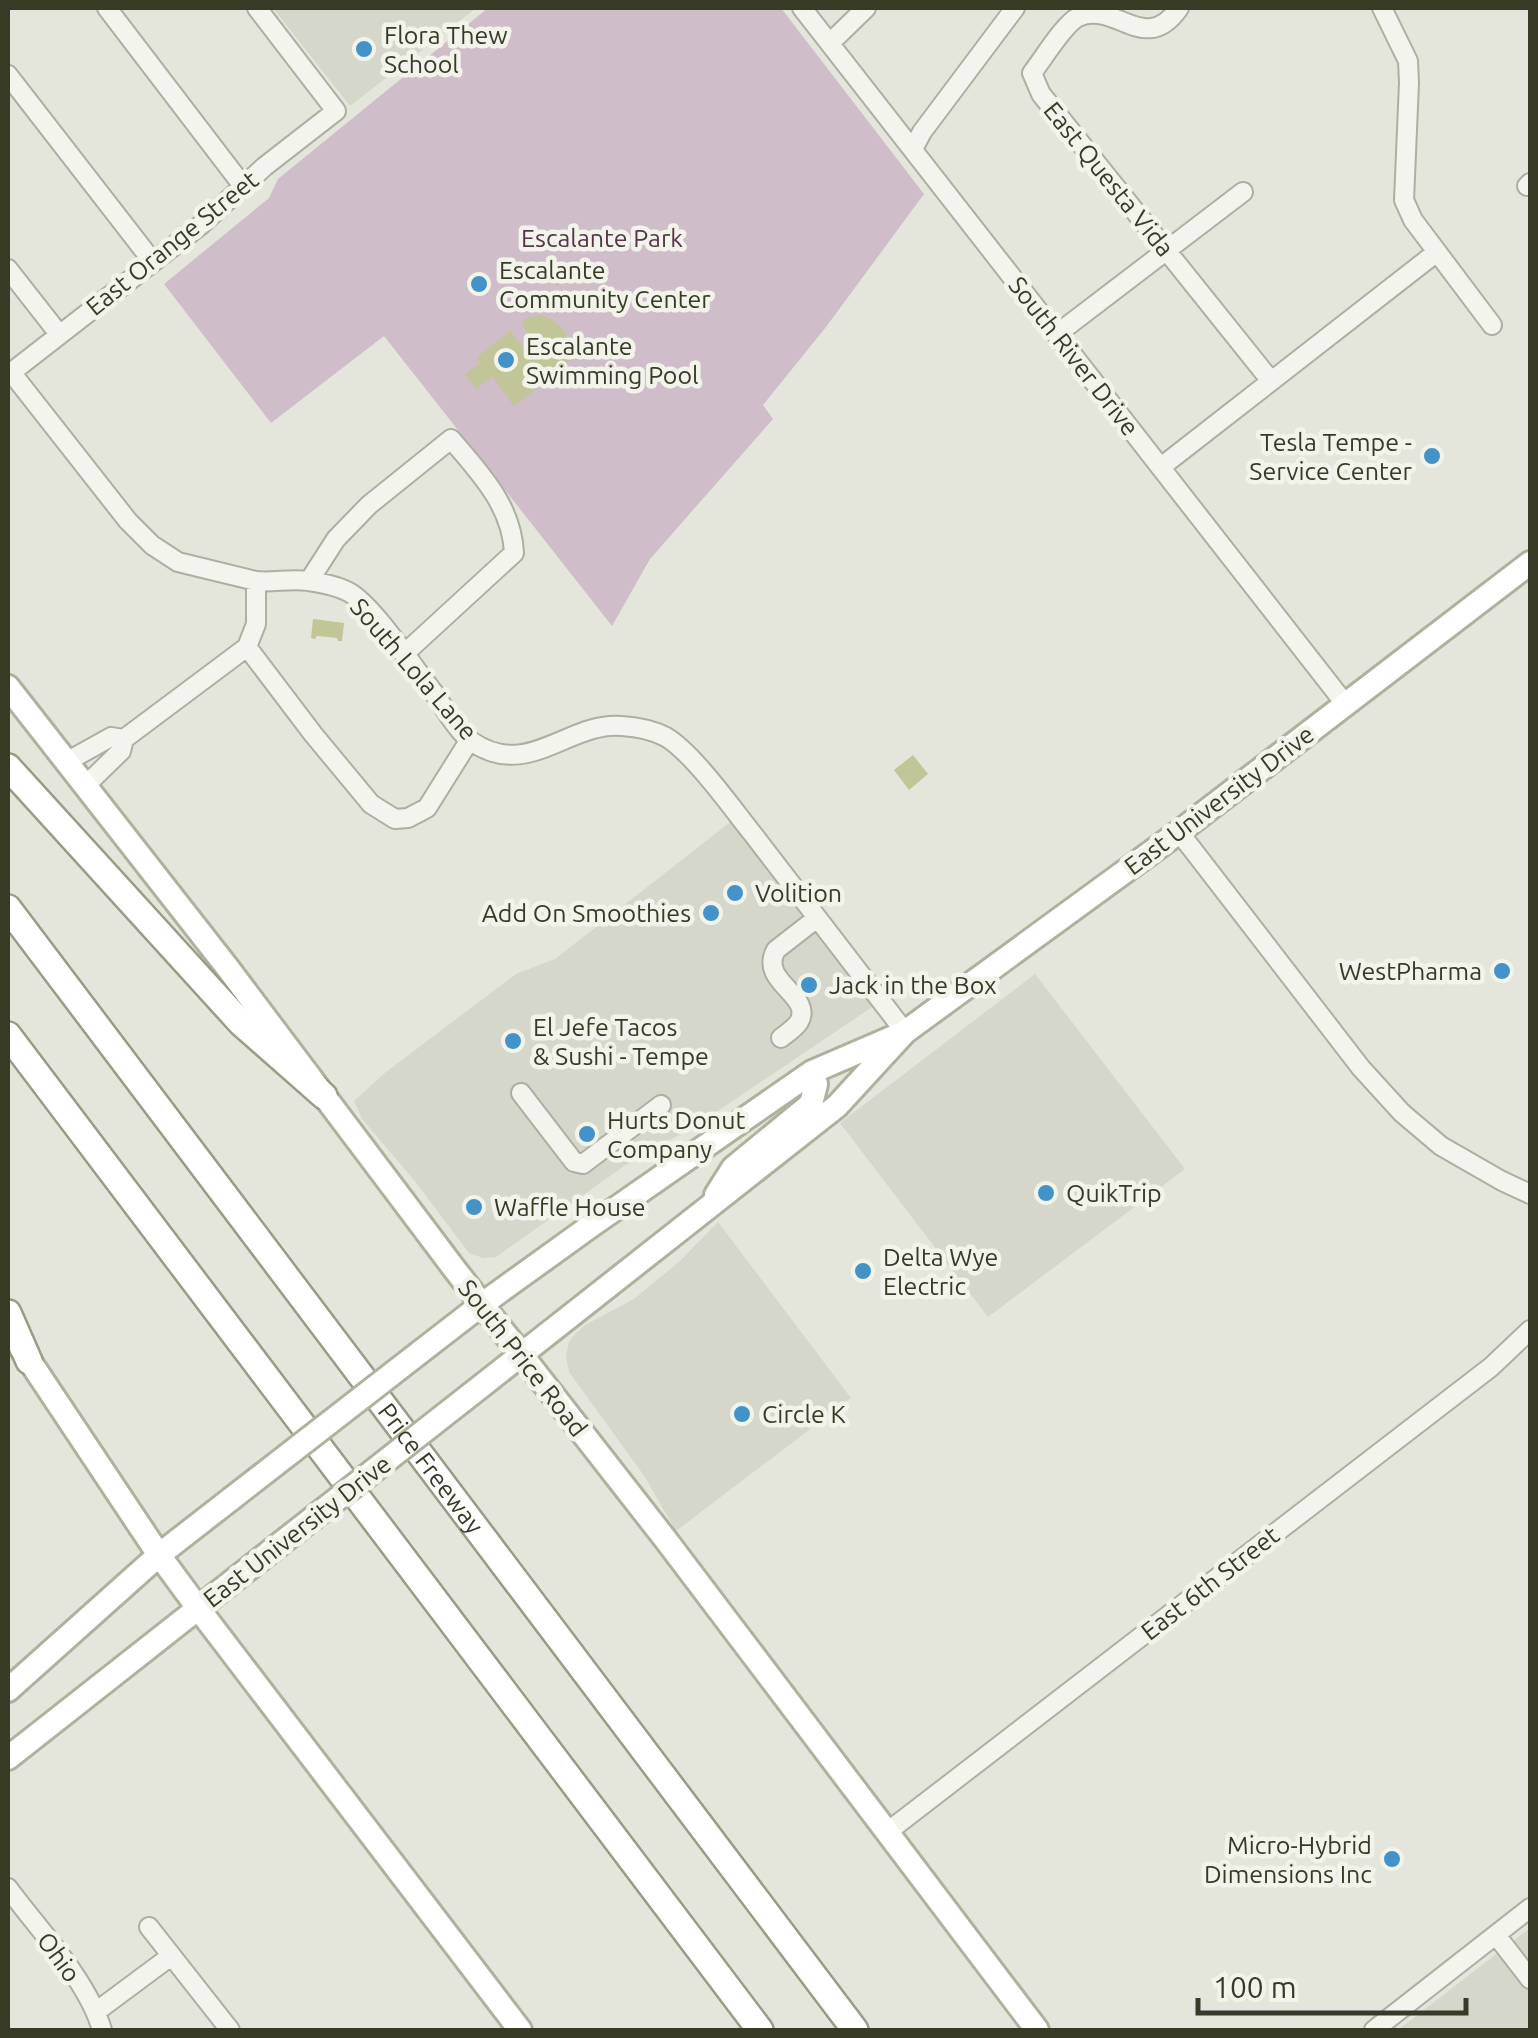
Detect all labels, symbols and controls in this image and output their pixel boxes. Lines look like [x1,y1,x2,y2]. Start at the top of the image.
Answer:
place label: Flora Thew School [384,21,508,78]
marker: Flora Thew School [353,38,375,60]
street label: East Questa Vida [1038,96,1180,262]
street label: East Orange Street [80,165,264,321]
park label: Escalante Park [521,224,683,252]
place label: Escalante Community Center [499,256,711,313]
street label: South River Drive [1003,271,1145,441]
marker: Escalante Community Center [468,273,490,295]
place label: Escalante Swimming Pool [526,332,699,389]
marker: Escalante Swimming Pool [495,349,517,371]
place label: Tesla Tempe - Service Center [1249,428,1413,485]
marker: Tesla Tempe - Service Center [1421,445,1443,467]
street label: South Lola Lane [345,593,483,745]
street label: East University Drive [1119,720,1319,880]
place label: Volition [755,879,842,907]
marker: Volition [724,882,746,904]
place label: Add On Smoothies [482,899,691,927]
marker: Add On Smoothies [700,902,722,924]
place label: WestPharma [1339,957,1482,985]
marker: WestPharma [1491,960,1513,982]
place label: Jack in the Box [829,971,997,999]
marker: Jack in the Box [798,974,820,996]
place label: El Jefe Tacos & Sushi - Tempe [533,1013,709,1070]
marker: El Jefe Tacos & Sushi - Tempe [502,1030,524,1052]
place label: Hurts Donut Company [607,1106,745,1163]
marker: Hurts Donut Company [576,1123,598,1145]
place label: QuikTrip [1066,1179,1162,1207]
marker: QuikTrip [1035,1182,1057,1204]
place label: Waffle House [494,1193,646,1221]
marker: Waffle House [463,1196,485,1218]
place label: Delta Wye Electric [883,1243,998,1300]
marker: Delta Wye Electric [852,1260,874,1282]
street label: South Price Road [453,1274,593,1442]
street label: Price Freeway [373,1398,489,1539]
place label: Circle K [762,1400,846,1428]
marker: Circle K [731,1403,753,1425]
street label: East University Drive [198,1449,396,1613]
street label: East 6th Street [1136,1520,1285,1645]
place label: Micro-Hybrid Dimensions Inc [1204,1831,1372,1888]
marker: Micro-Hybrid Dimensions Inc [1381,1848,1403,1870]
street label: Ohio [32,1927,86,1987]
scale bar [1198,1953,1466,2015]
text: 100 m [1213,1970,1297,2004]

